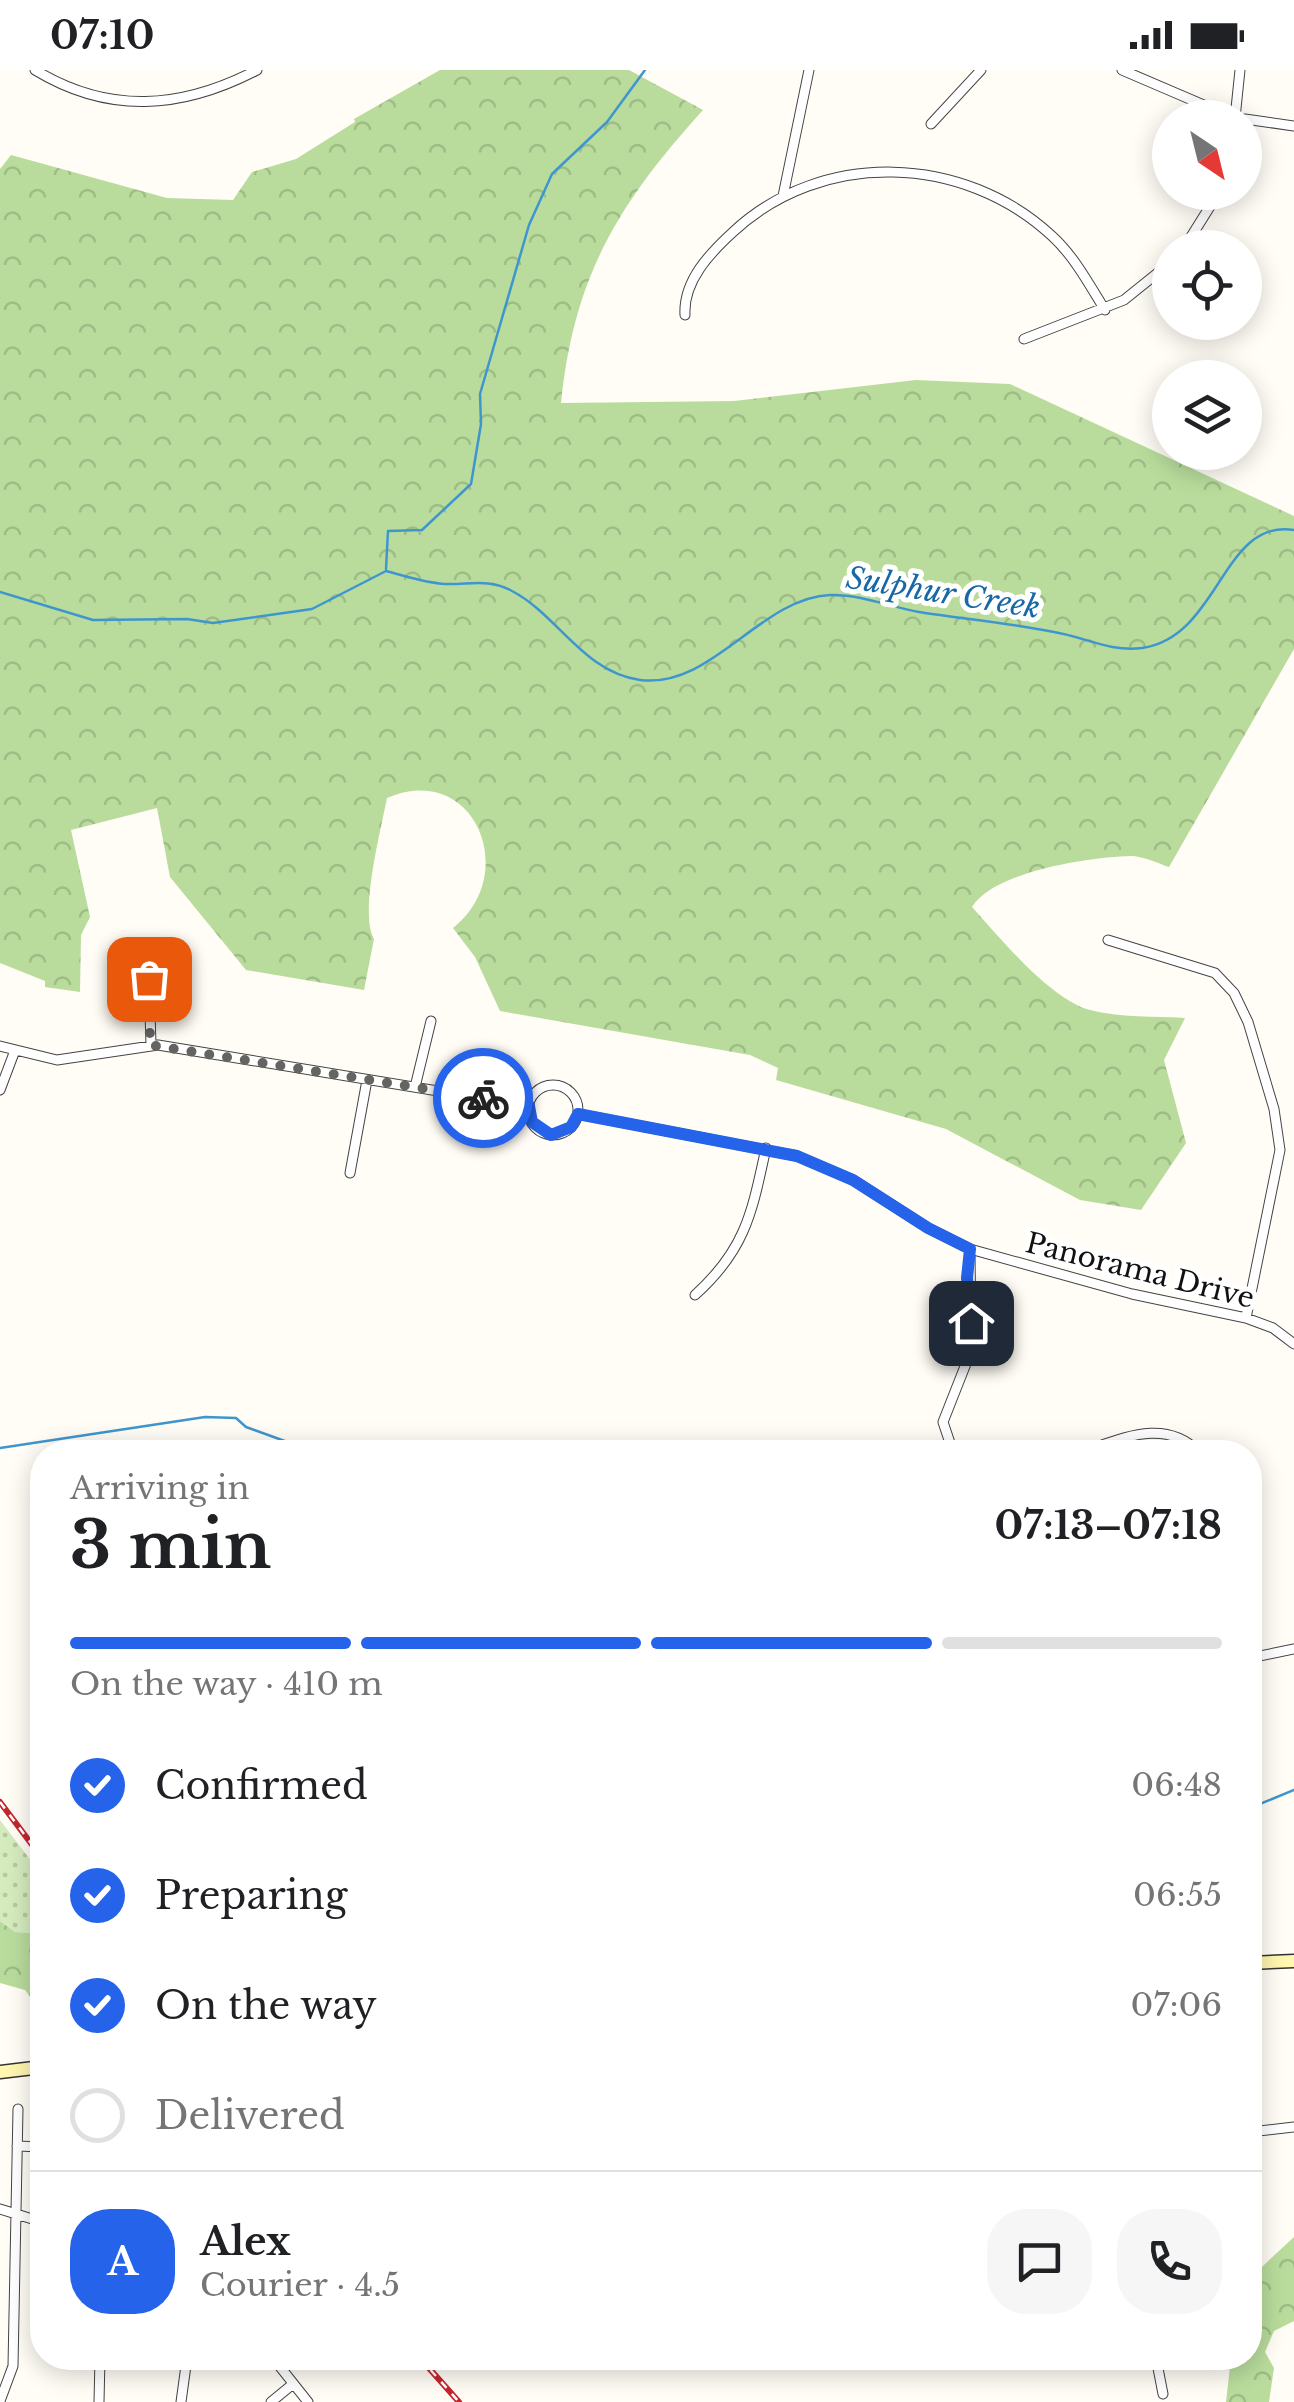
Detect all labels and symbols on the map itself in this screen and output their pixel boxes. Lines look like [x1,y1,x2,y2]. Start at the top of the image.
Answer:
north arrow [1152,100,1262,210]
water label: Sulphur Creek [844,559,1043,626]
pin [107,937,192,1022]
courier [433,1048,533,1148]
street label: Panorama Drive [1022,1225,1258,1316]
pin [929,1281,1014,1366]

